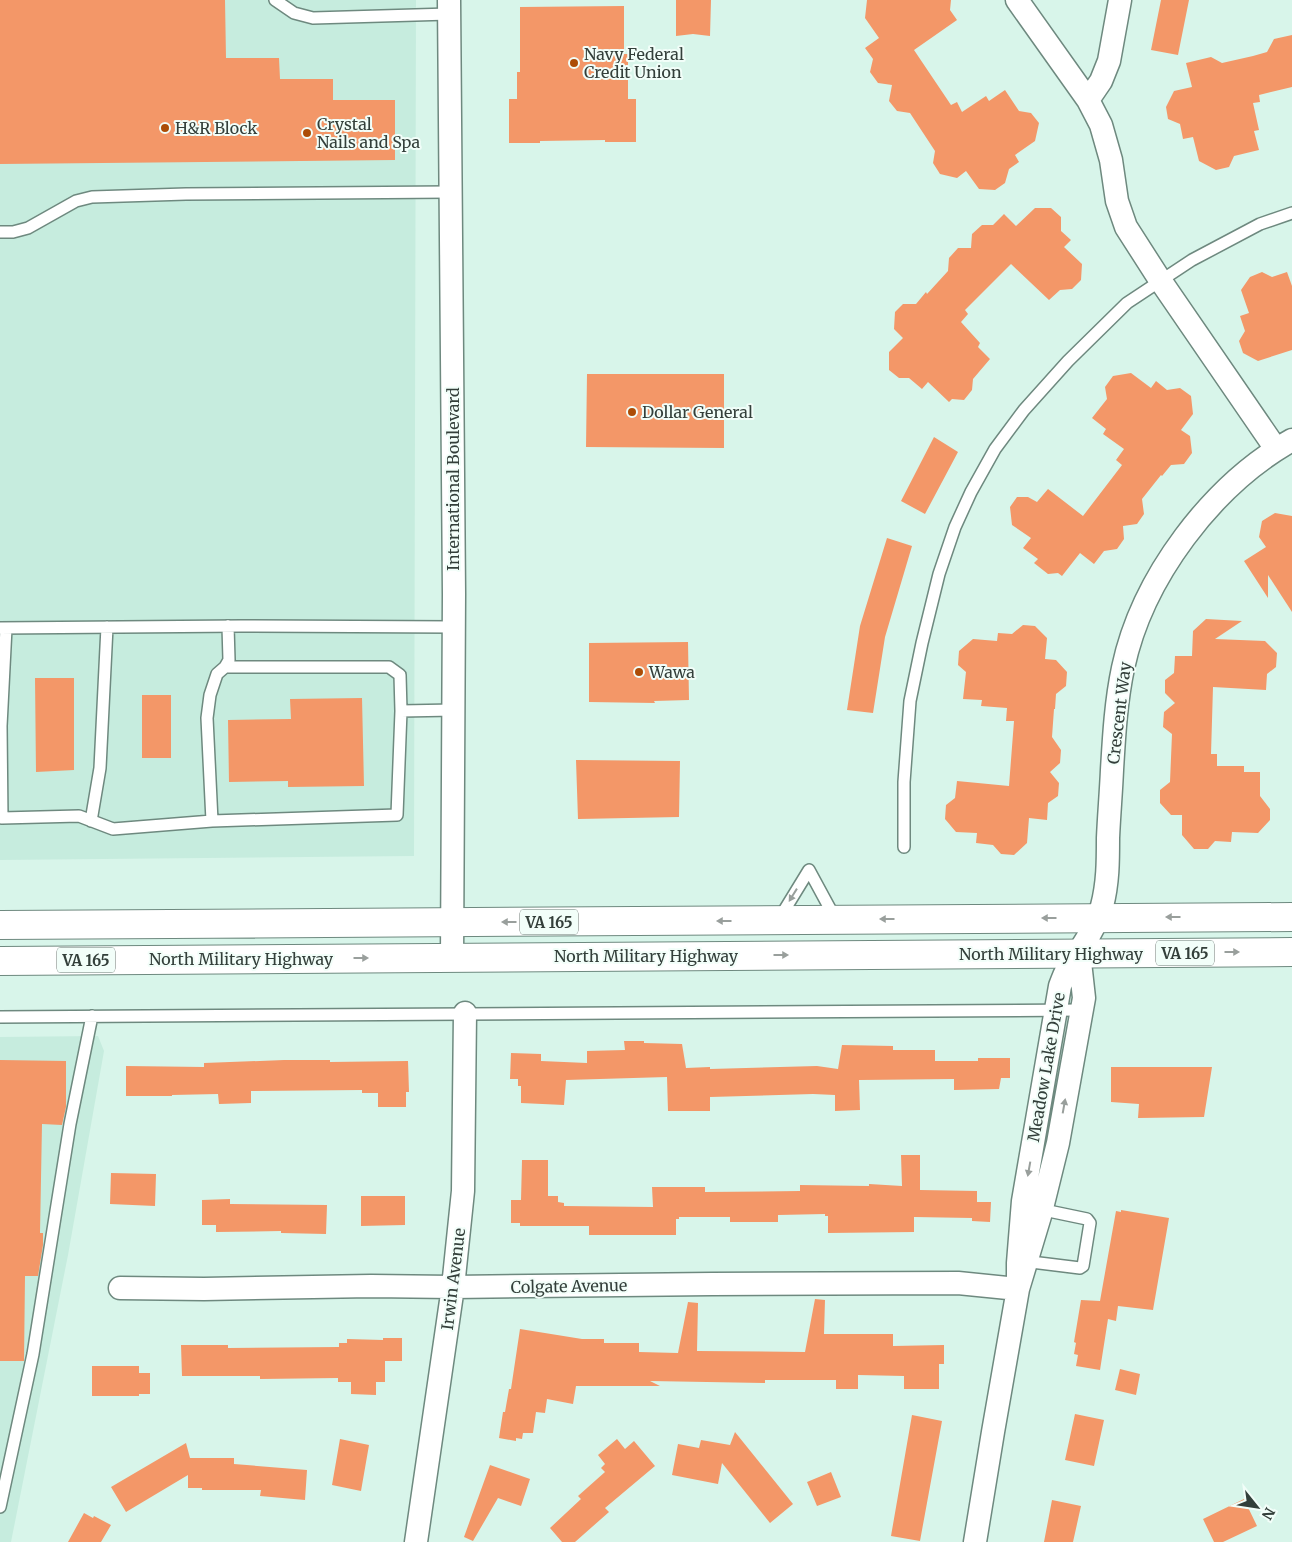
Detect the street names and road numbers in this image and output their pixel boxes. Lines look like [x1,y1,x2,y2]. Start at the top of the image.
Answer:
street label: International Boulevard [443,387,463,571]
street label: Crescent Way [1103,660,1135,765]
road number: VA 165 [520,910,578,934]
road number: VA 165 [1156,940,1214,966]
street label: North Military Highway [959,944,1144,964]
street label: North Military Highway [554,946,739,966]
road number: VA 165 [57,948,115,972]
street label: North Military Highway [149,949,334,969]
street label: Meadow Lake Drive [1023,991,1069,1143]
street label: Irwin Avenue [437,1227,469,1331]
street label: Colgate Avenue [511,1275,627,1297]

